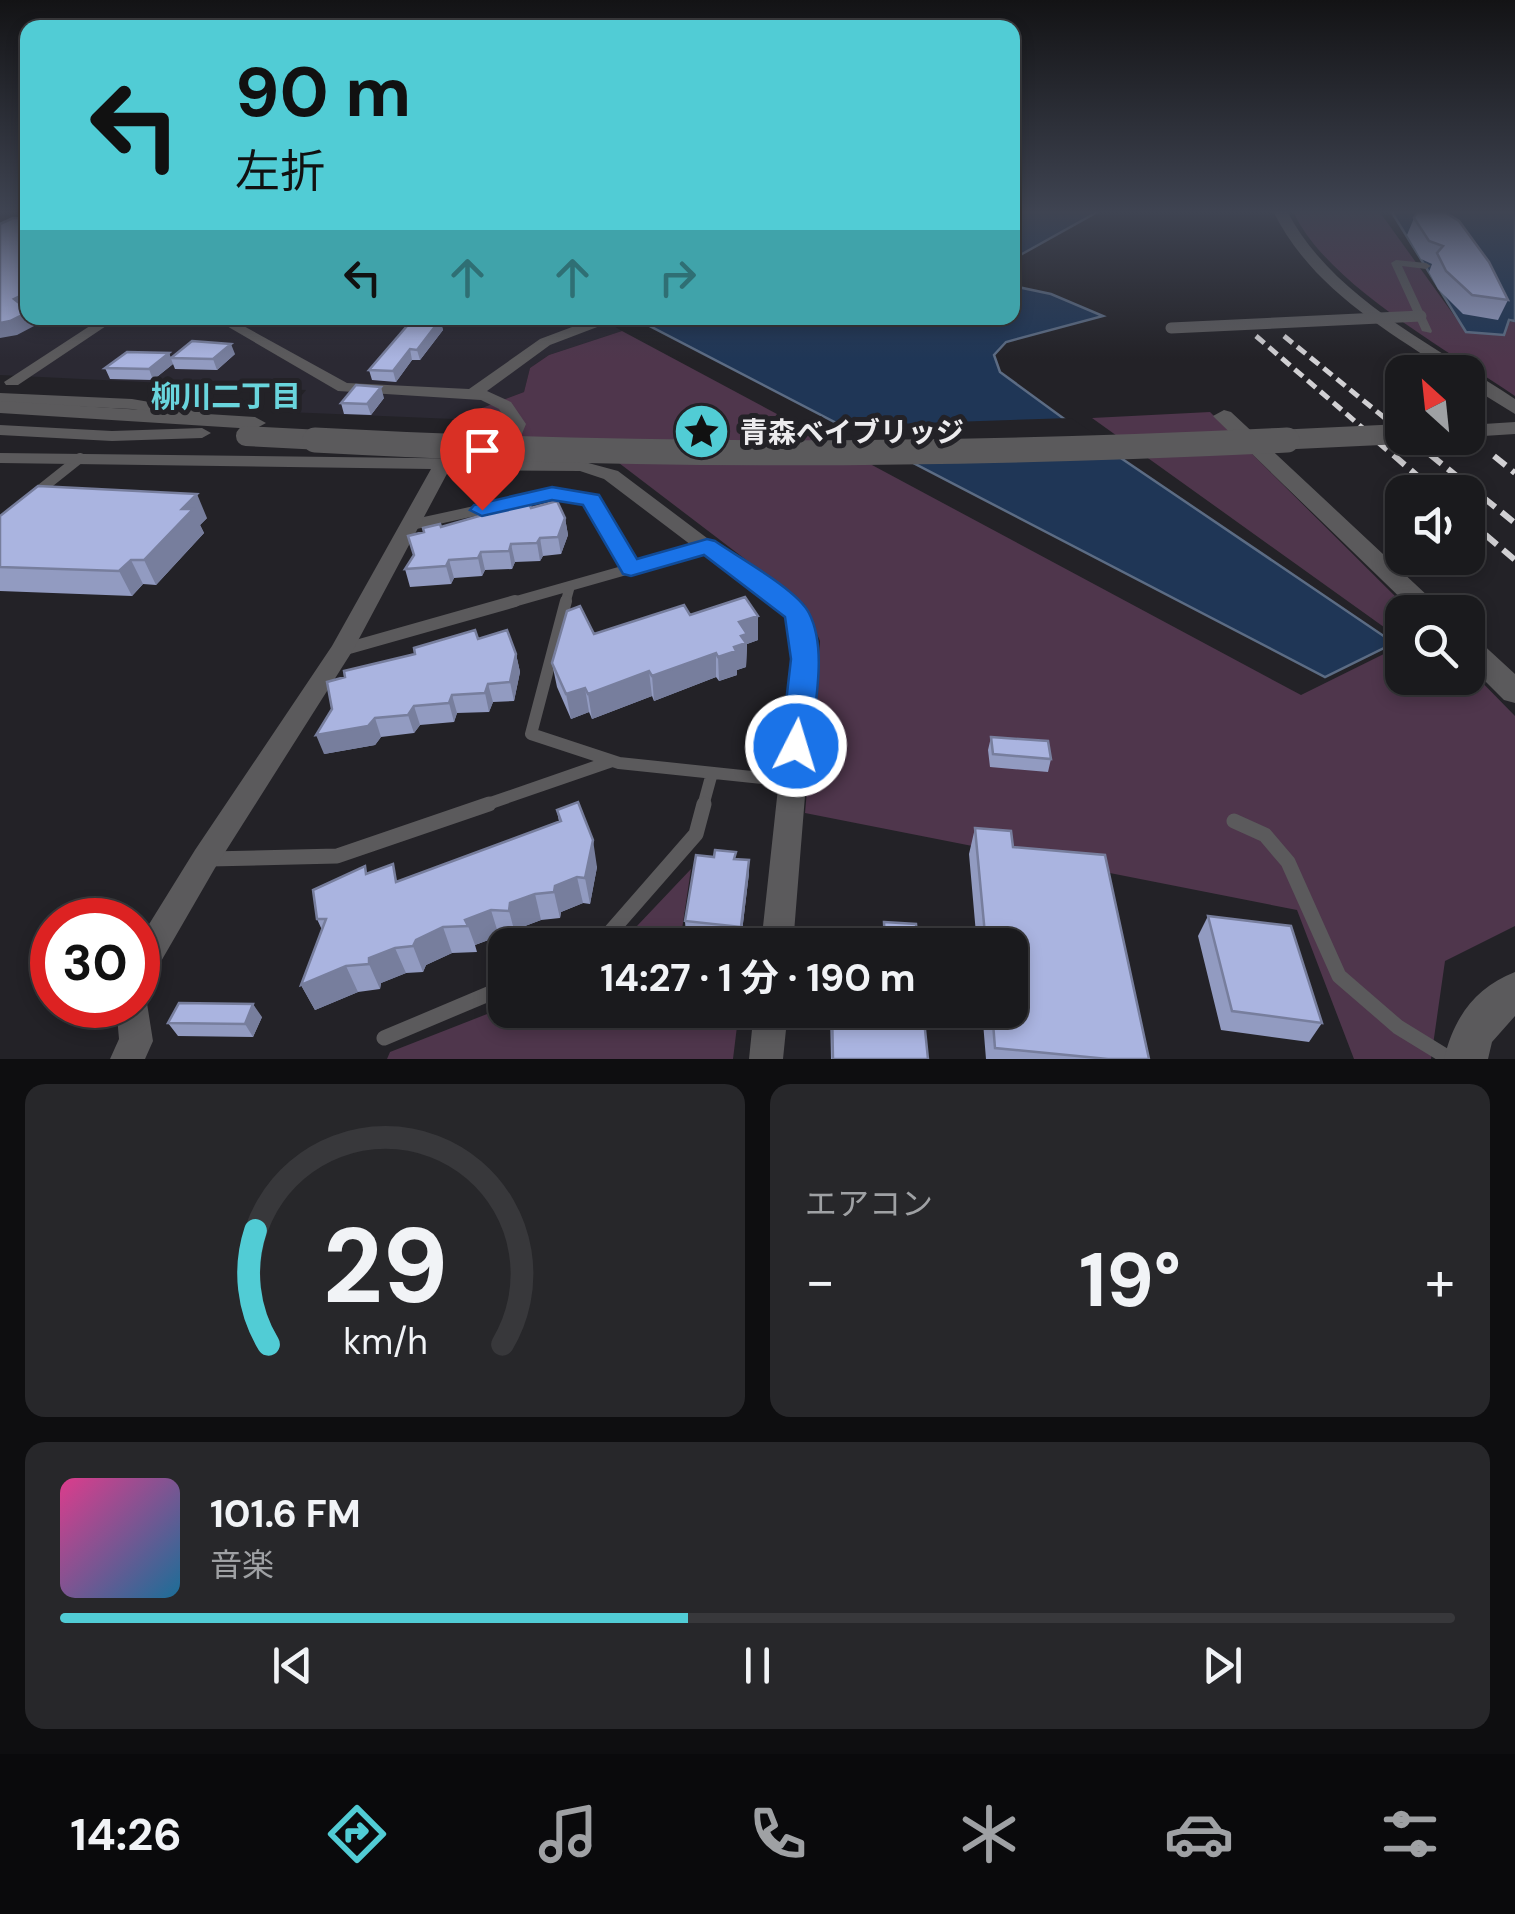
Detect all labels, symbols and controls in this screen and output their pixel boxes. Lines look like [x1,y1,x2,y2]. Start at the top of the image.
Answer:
text: 90 m [235,47,411,138]
icon: left [70,60,200,190]
text: 左折 [235,142,325,201]
icon: left [335,250,390,305]
icon: ahead [440,250,495,305]
icon: ahead [545,250,600,305]
icon: right [650,250,705,305]
north arrow [1385,355,1485,455]
map controls [1385,355,1485,695]
district label: 柳川二丁目 [151,377,301,416]
place icon: 青森ベイブリッジ [671,402,731,462]
pin [440,408,525,511]
place label: 青森ベイブリッジ [740,414,964,451]
icon: arrive [455,423,510,478]
button: sound [1385,475,1485,575]
button: search [1385,595,1485,695]
position arrow [744,694,848,798]
speed limit sign: 30 [30,898,160,1028]
text: 14:27 · 1 分 · 190 m [600,953,916,1003]
text: エアコン [805,1183,933,1225]
text: 29 [322,1199,448,1334]
text: 19° [1079,1232,1181,1329]
text: − [805,1245,835,1317]
text: + [1425,1245,1455,1317]
text: km/h [343,1319,427,1365]
text: 101.6 FM [210,1489,361,1539]
text: 音楽 [210,1544,274,1586]
icon: previous [265,1638,320,1693]
icon: pause [730,1638,785,1693]
icon: next [1195,1638,1250,1693]
icon: directions [322,1799,392,1869]
icon: music [533,1799,603,1869]
icon: phone [743,1799,813,1869]
icon: climate [954,1799,1024,1869]
icon: car [1164,1799,1234,1869]
icon: filters [1375,1799,1445,1869]
text: 14:26 [70,1805,182,1864]

